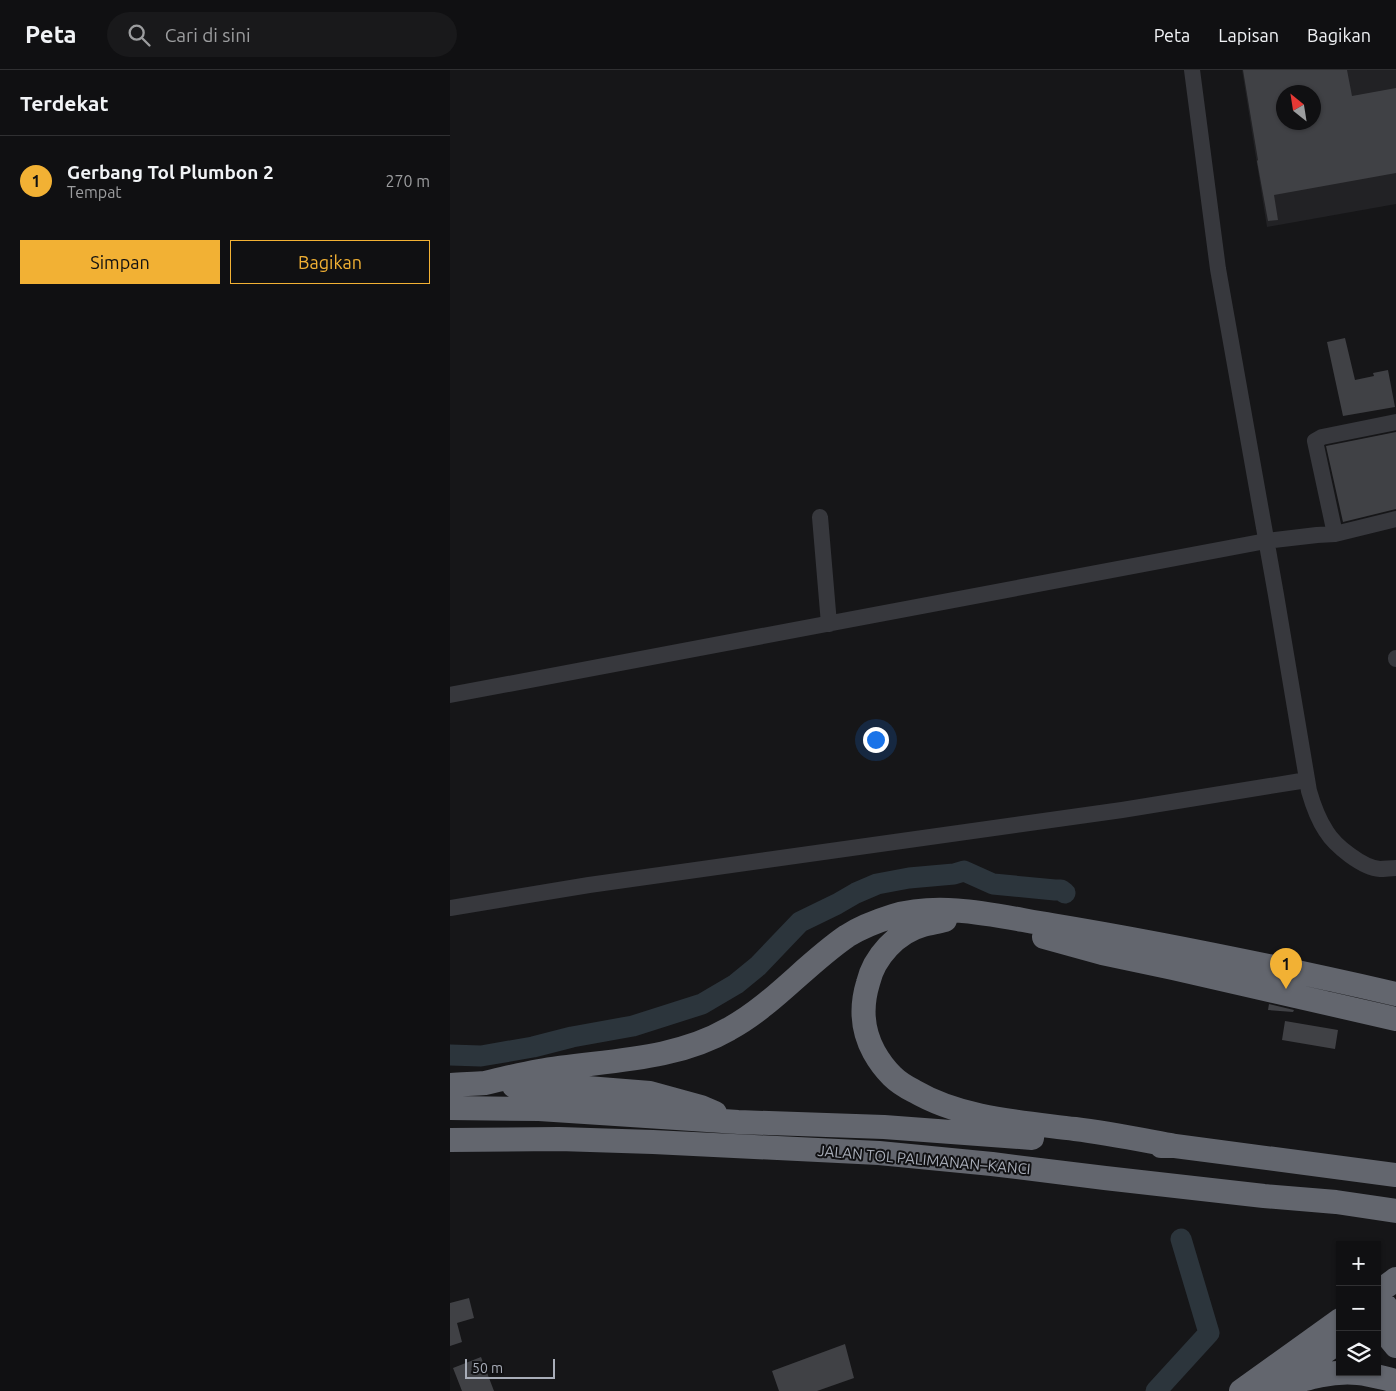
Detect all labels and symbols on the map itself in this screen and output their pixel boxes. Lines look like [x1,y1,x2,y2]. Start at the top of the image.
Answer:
north arrow [1276,85,1321,130]
your location [863,727,889,753]
pin: 1 [1270,948,1302,989]
street label: JALAN TOL PALIMANAN–KANCI [817,1142,1031,1177]
scale bar [465,1356,555,1379]

